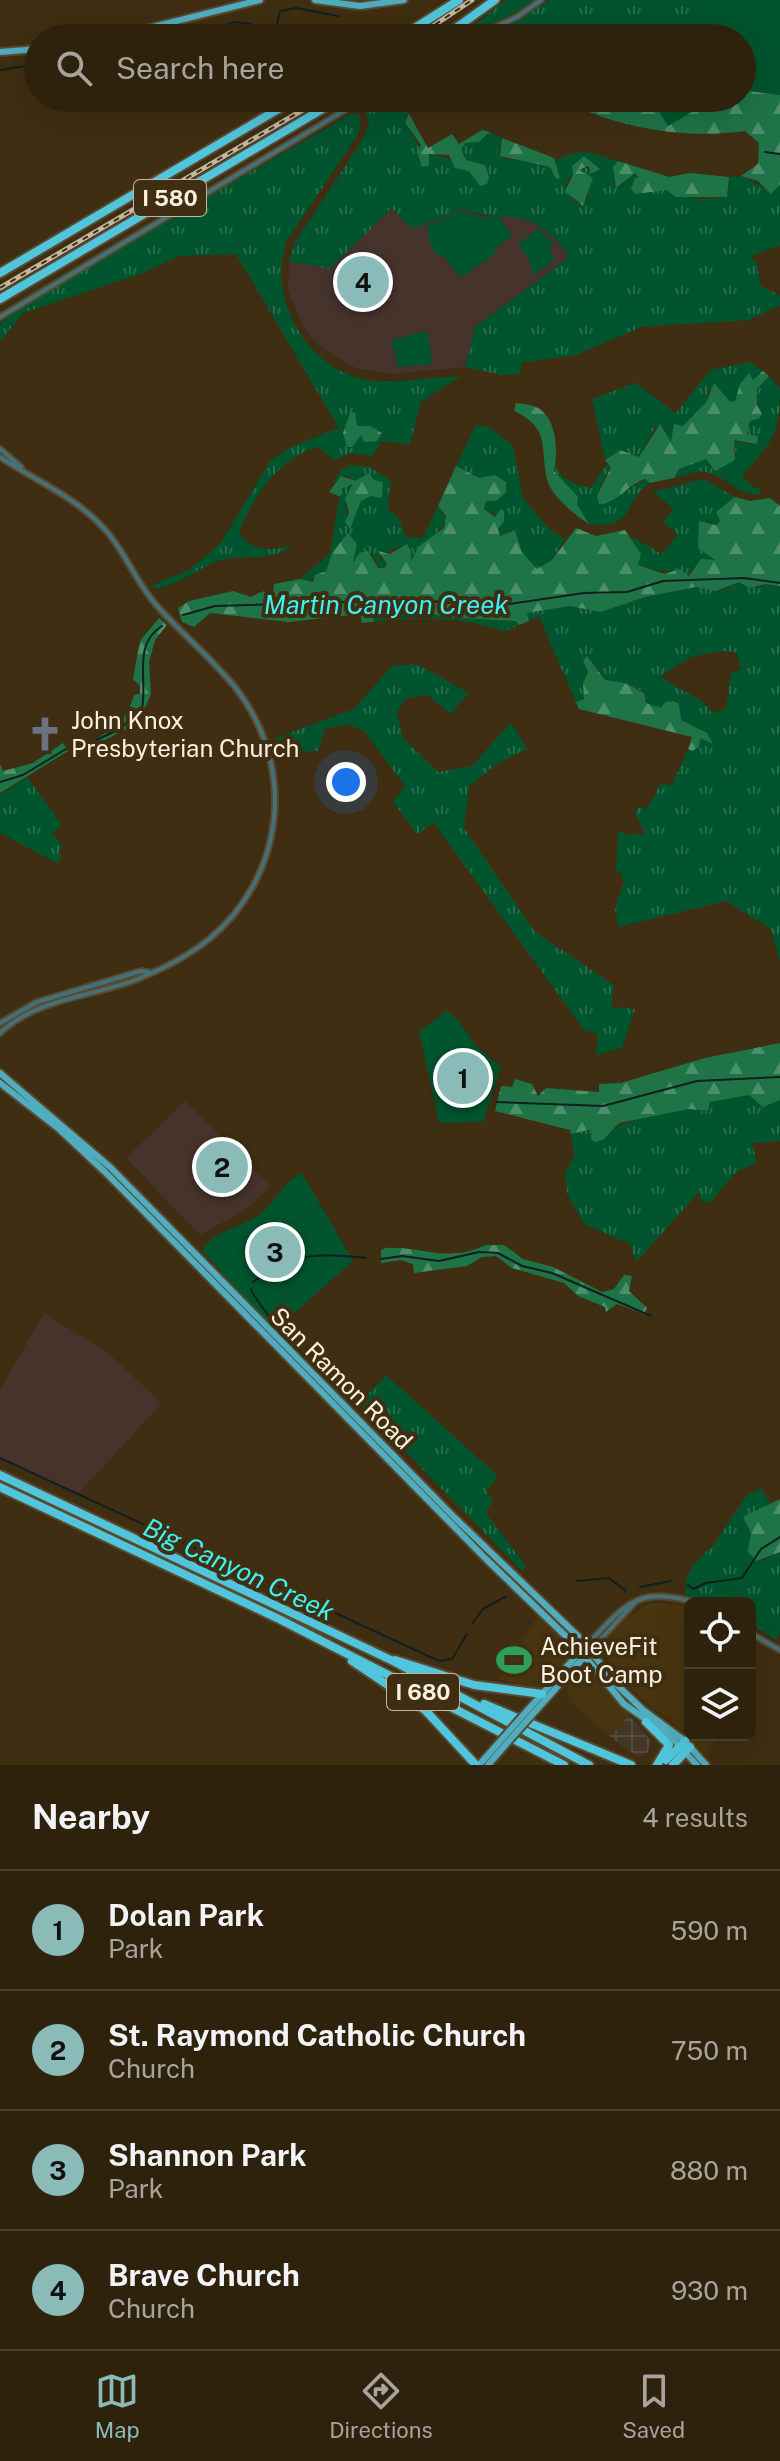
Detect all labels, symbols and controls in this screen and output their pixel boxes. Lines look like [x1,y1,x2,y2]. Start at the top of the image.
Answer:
search box [24,24,756,112]
icon: search [52,46,96,90]
text: Search here [116,50,284,86]
road number: I 580 [134,180,206,216]
pin: 4 [337,252,389,312]
water label: Martin Canyon Creek [264,589,508,620]
place label: John Knox Presbyterian Church [71,706,299,762]
church icon: John Knox Presbyterian Church [26,715,64,753]
your location [326,762,366,802]
pin: 1 [437,1048,489,1108]
pin: 2 [196,1137,248,1197]
pin: 3 [249,1222,301,1282]
street label: San Ramon Road [265,1301,419,1455]
water label: Big Canyon Creek [139,1511,339,1627]
map controls [684,1597,756,1741]
button: locate [684,1597,756,1669]
place label: AchieveFit Boot Camp [540,1632,663,1688]
sports icon: AchieveFit Boot Camp [495,1641,533,1679]
button: layers [684,1669,756,1741]
road number: I 680 [387,1674,459,1710]
text: Nearby [32,1797,150,1837]
text: 4 results [642,1802,748,1833]
text: Dolan Park [108,1897,264,1933]
text: 1 [52,1915,64,1946]
text: 590 m [671,1915,748,1946]
text: Park [108,1933,163,1964]
text: St. Raymond Catholic Church [108,2017,526,2053]
text: 2 [50,2035,66,2066]
text: 750 m [671,2035,748,2066]
text: Church [108,2053,195,2084]
text: Shannon Park [108,2137,307,2173]
text: 3 [49,2155,67,2186]
text: 880 m [670,2155,748,2186]
text: Park [108,2173,163,2204]
text: Brave Church [108,2257,300,2293]
text: 4 [49,2275,67,2306]
text: 930 m [671,2275,748,2306]
text: Church [108,2293,195,2324]
tab: Map [95,2369,140,2443]
tab: Directions [329,2369,433,2443]
tab: Saved [622,2369,685,2443]

